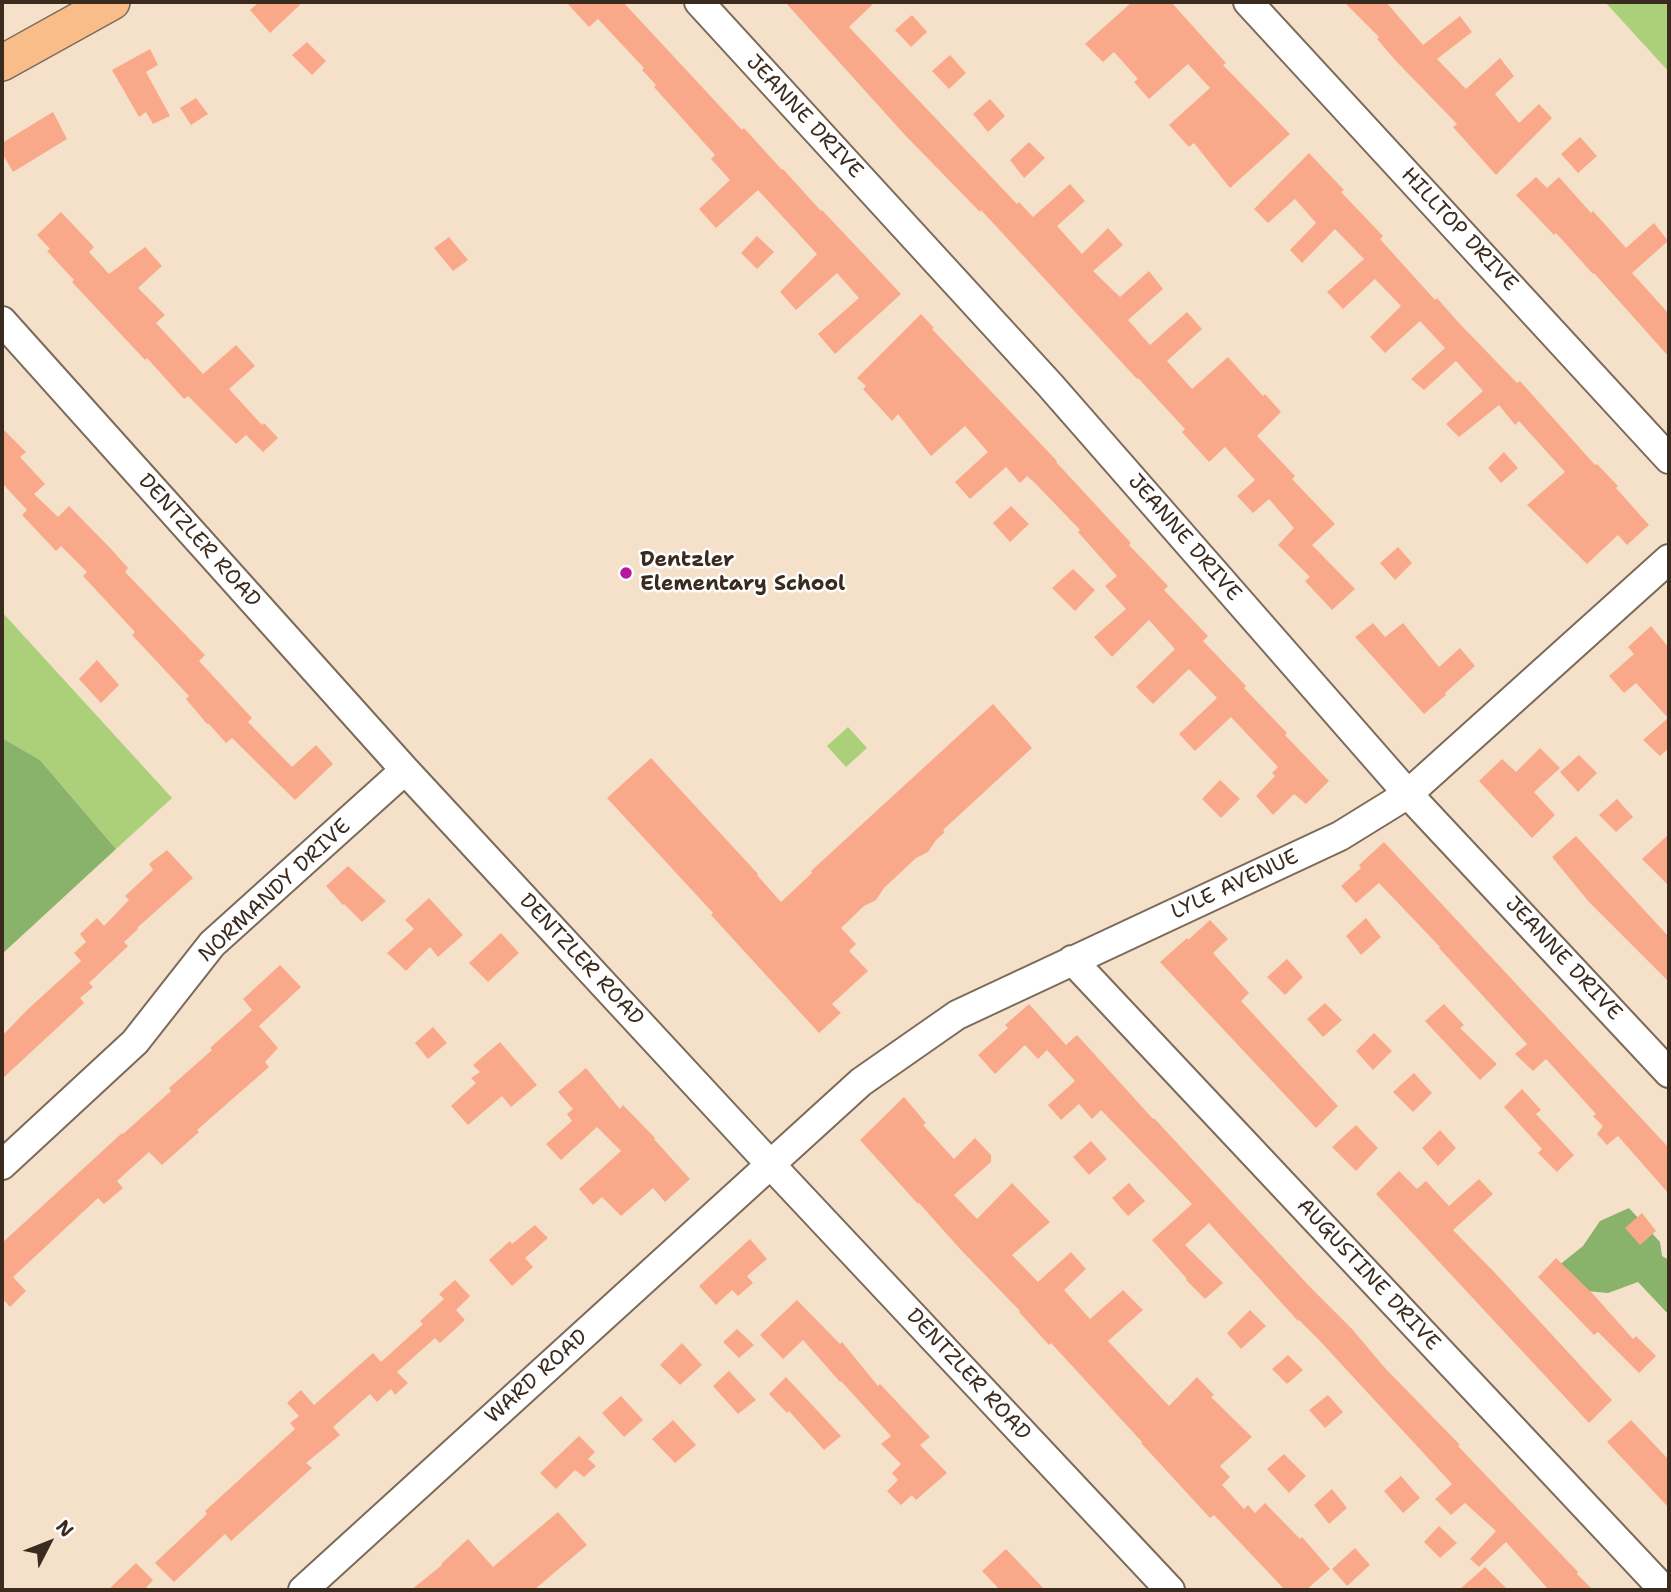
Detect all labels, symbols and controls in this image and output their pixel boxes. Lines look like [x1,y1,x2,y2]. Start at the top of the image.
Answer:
street label: JEANNE DRIVE [740,50,868,184]
street label: HILLTOP DRIVE [1395,163,1523,297]
street label: DENTZLER ROAD [132,469,266,613]
street label: JEANNE DRIVE [1122,469,1246,607]
place label: Dentzler Elementary School [640,548,845,598]
marker: Dentzler Elementary School [618,565,634,581]
street label: NORMANDY DRIVE [194,814,356,968]
street label: LYLE AVENUE [1167,844,1303,926]
street label: DENTZLER ROAD [513,889,649,1031]
street label: JEANNE DRIVE [1499,892,1627,1026]
street label: AUGUSTINE DRIVE [1291,1194,1445,1356]
street label: DENTZLER ROAD [900,1304,1036,1446]
street label: WARD ROAD [481,1325,593,1429]
north arrow [14,1508,84,1578]
text: N [51,1515,79,1543]

